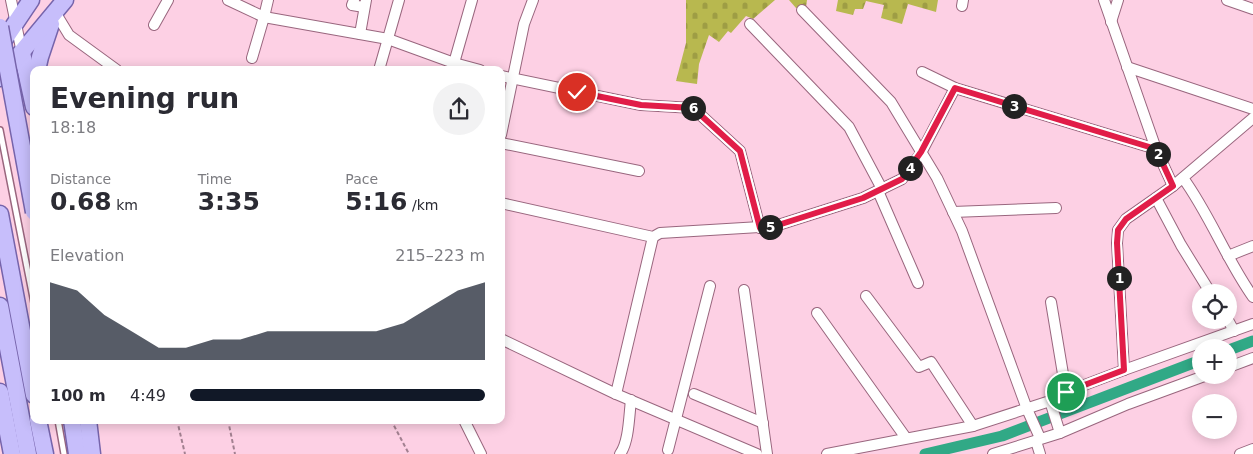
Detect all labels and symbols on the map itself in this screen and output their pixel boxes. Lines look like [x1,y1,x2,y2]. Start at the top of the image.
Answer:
pin [556,71,598,113]
pin: 3 [1002,94,1026,118]
pin: 6 [680,96,706,120]
pin: 2 [1146,142,1170,166]
pin: 4 [898,156,922,180]
pin: 5 [758,214,782,240]
pin: 1 [1106,266,1132,290]
pin [1045,371,1087,413]

